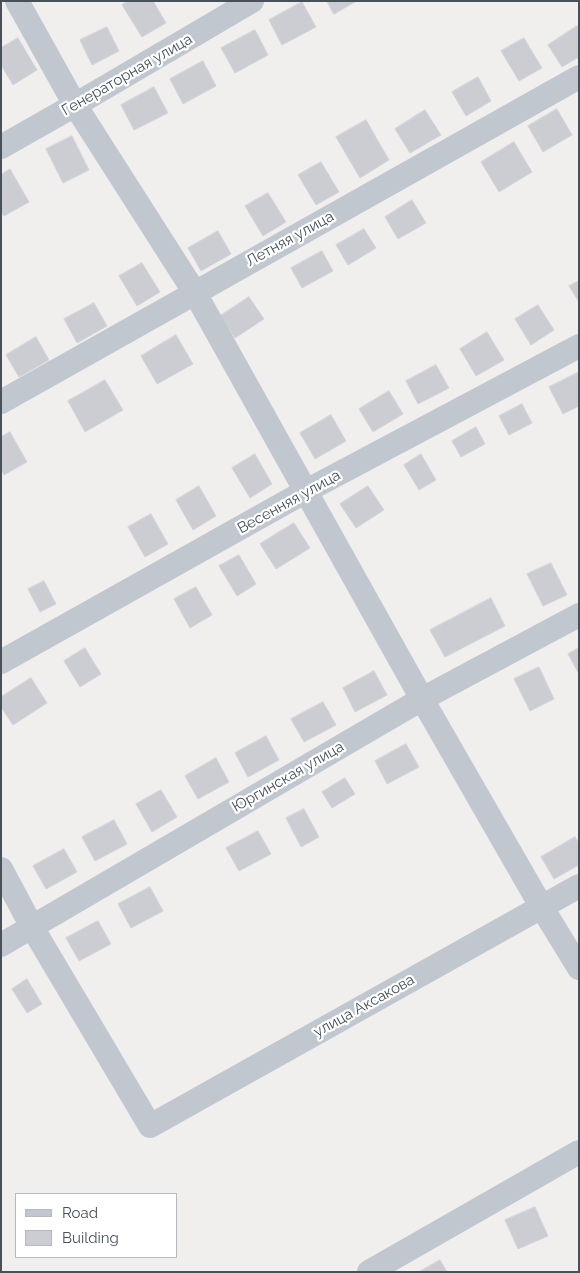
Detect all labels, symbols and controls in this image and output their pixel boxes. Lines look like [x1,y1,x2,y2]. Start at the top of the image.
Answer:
street label: Генераторная улица [59,30,195,120]
street label: Летняя улица [243,208,337,270]
street label: Весенняя улица [234,466,344,538]
street label: Юргинская улица [229,738,347,816]
street label: улица Аксакова [310,971,418,1041]
legend [15,1193,178,1258]
text: Road [62,1204,98,1222]
text: Building [62,1229,119,1247]

